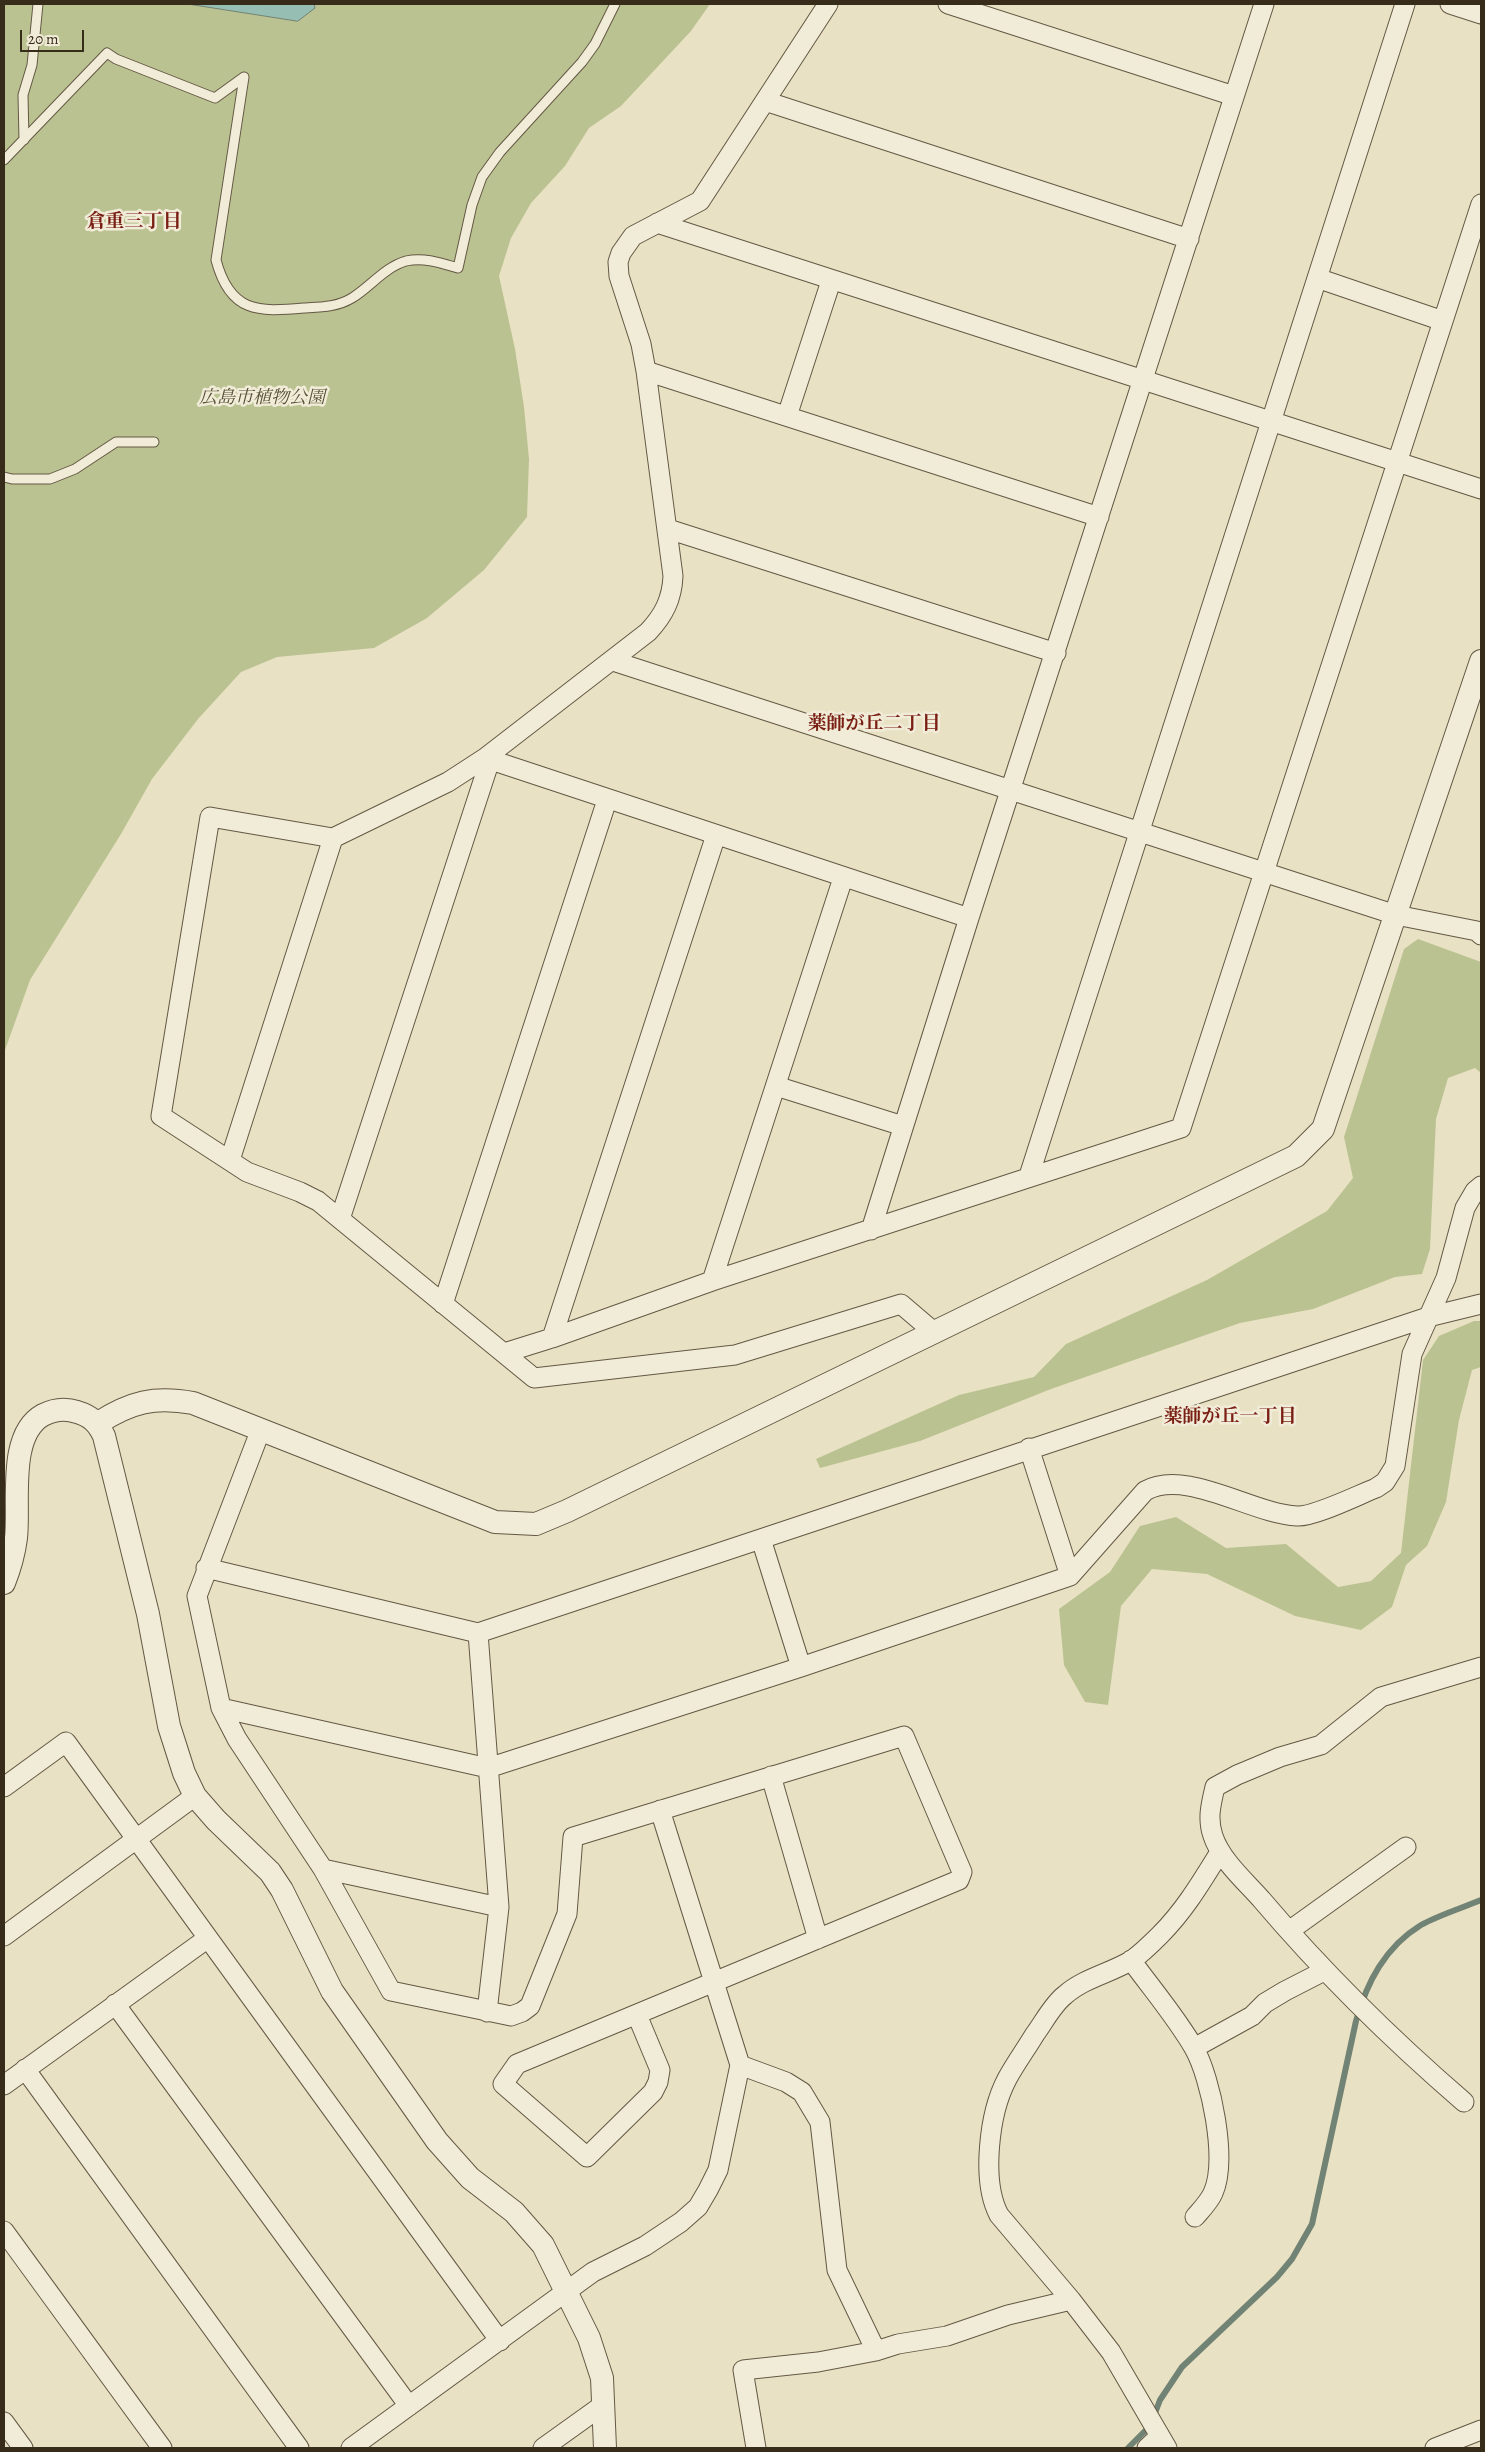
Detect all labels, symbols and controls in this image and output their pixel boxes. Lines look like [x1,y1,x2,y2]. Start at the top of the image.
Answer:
scale bar [22,20,86,52]
text: 20 m [28,29,59,49]
district label: 倉重三丁目 [87,211,181,233]
park label: 広島市植物公園 [199,388,325,410]
district label: 薬師が丘二丁目 [808,713,940,735]
district label: 薬師が丘一丁目 [1164,1406,1296,1428]

